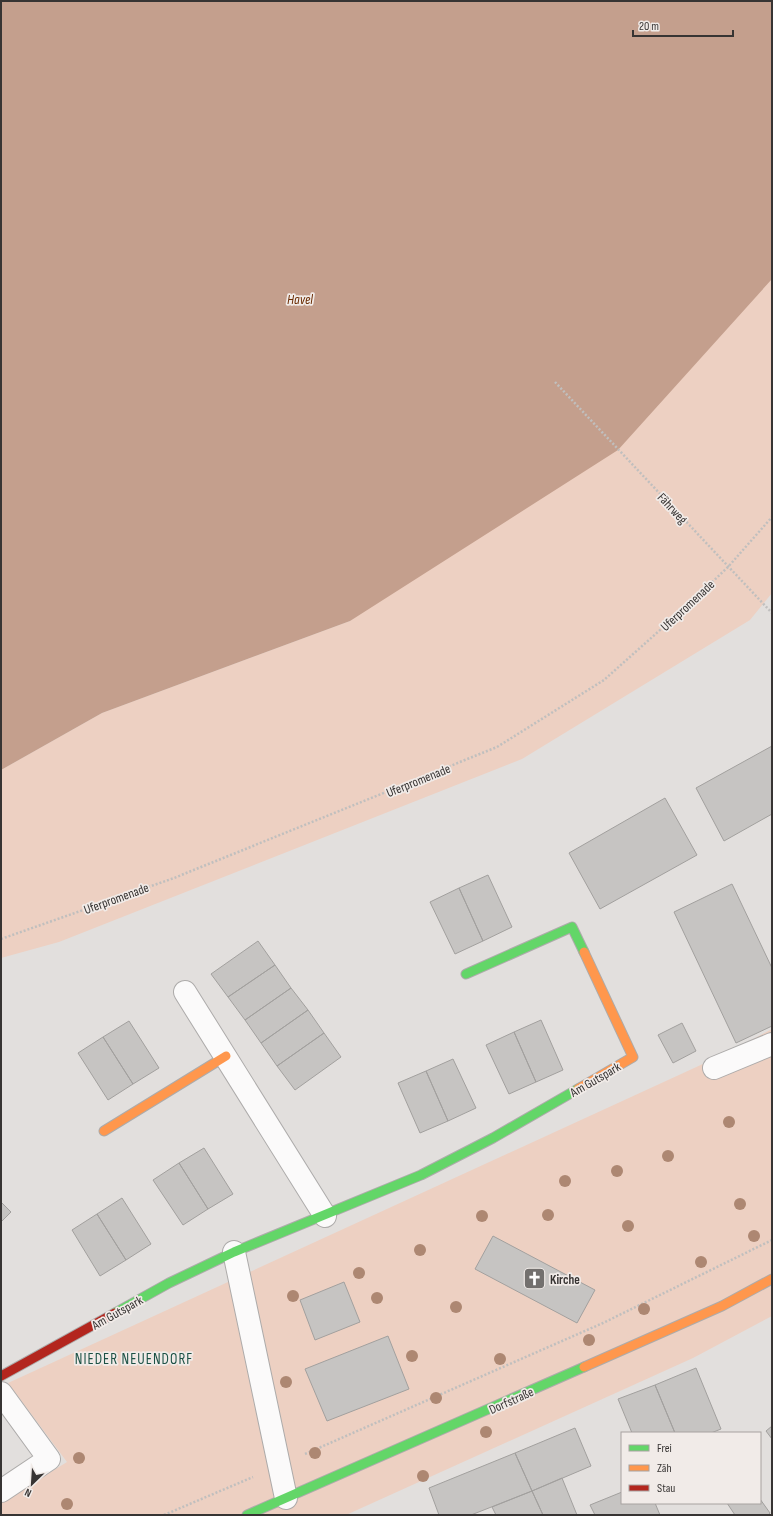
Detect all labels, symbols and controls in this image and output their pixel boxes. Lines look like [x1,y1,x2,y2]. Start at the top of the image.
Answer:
scale bar [633,12,733,38]
text: 20 m [639,19,659,34]
water label: Havel [287,291,313,308]
street label: Fährweg [654,490,691,528]
street label: Uferpromenade [657,577,718,635]
street label: Uferpromenade [384,761,453,801]
street label: Uferpromenade [82,880,151,918]
street label: Am Gutspark [566,1059,624,1101]
church icon: Kirche [522,1266,548,1292]
place label: Kirche [550,1272,580,1288]
street label: Am Gutspark [88,1292,146,1334]
district label: NIEDER NEUENDORF [75,1350,193,1369]
street label: Dorfstraße [487,1384,536,1418]
legend [621,1432,761,1504]
text: Frei [657,1441,672,1456]
text: Zäh [657,1461,672,1476]
north arrow [12,1464,52,1504]
text: Stau [657,1481,675,1496]
text: N [22,1485,33,1500]

